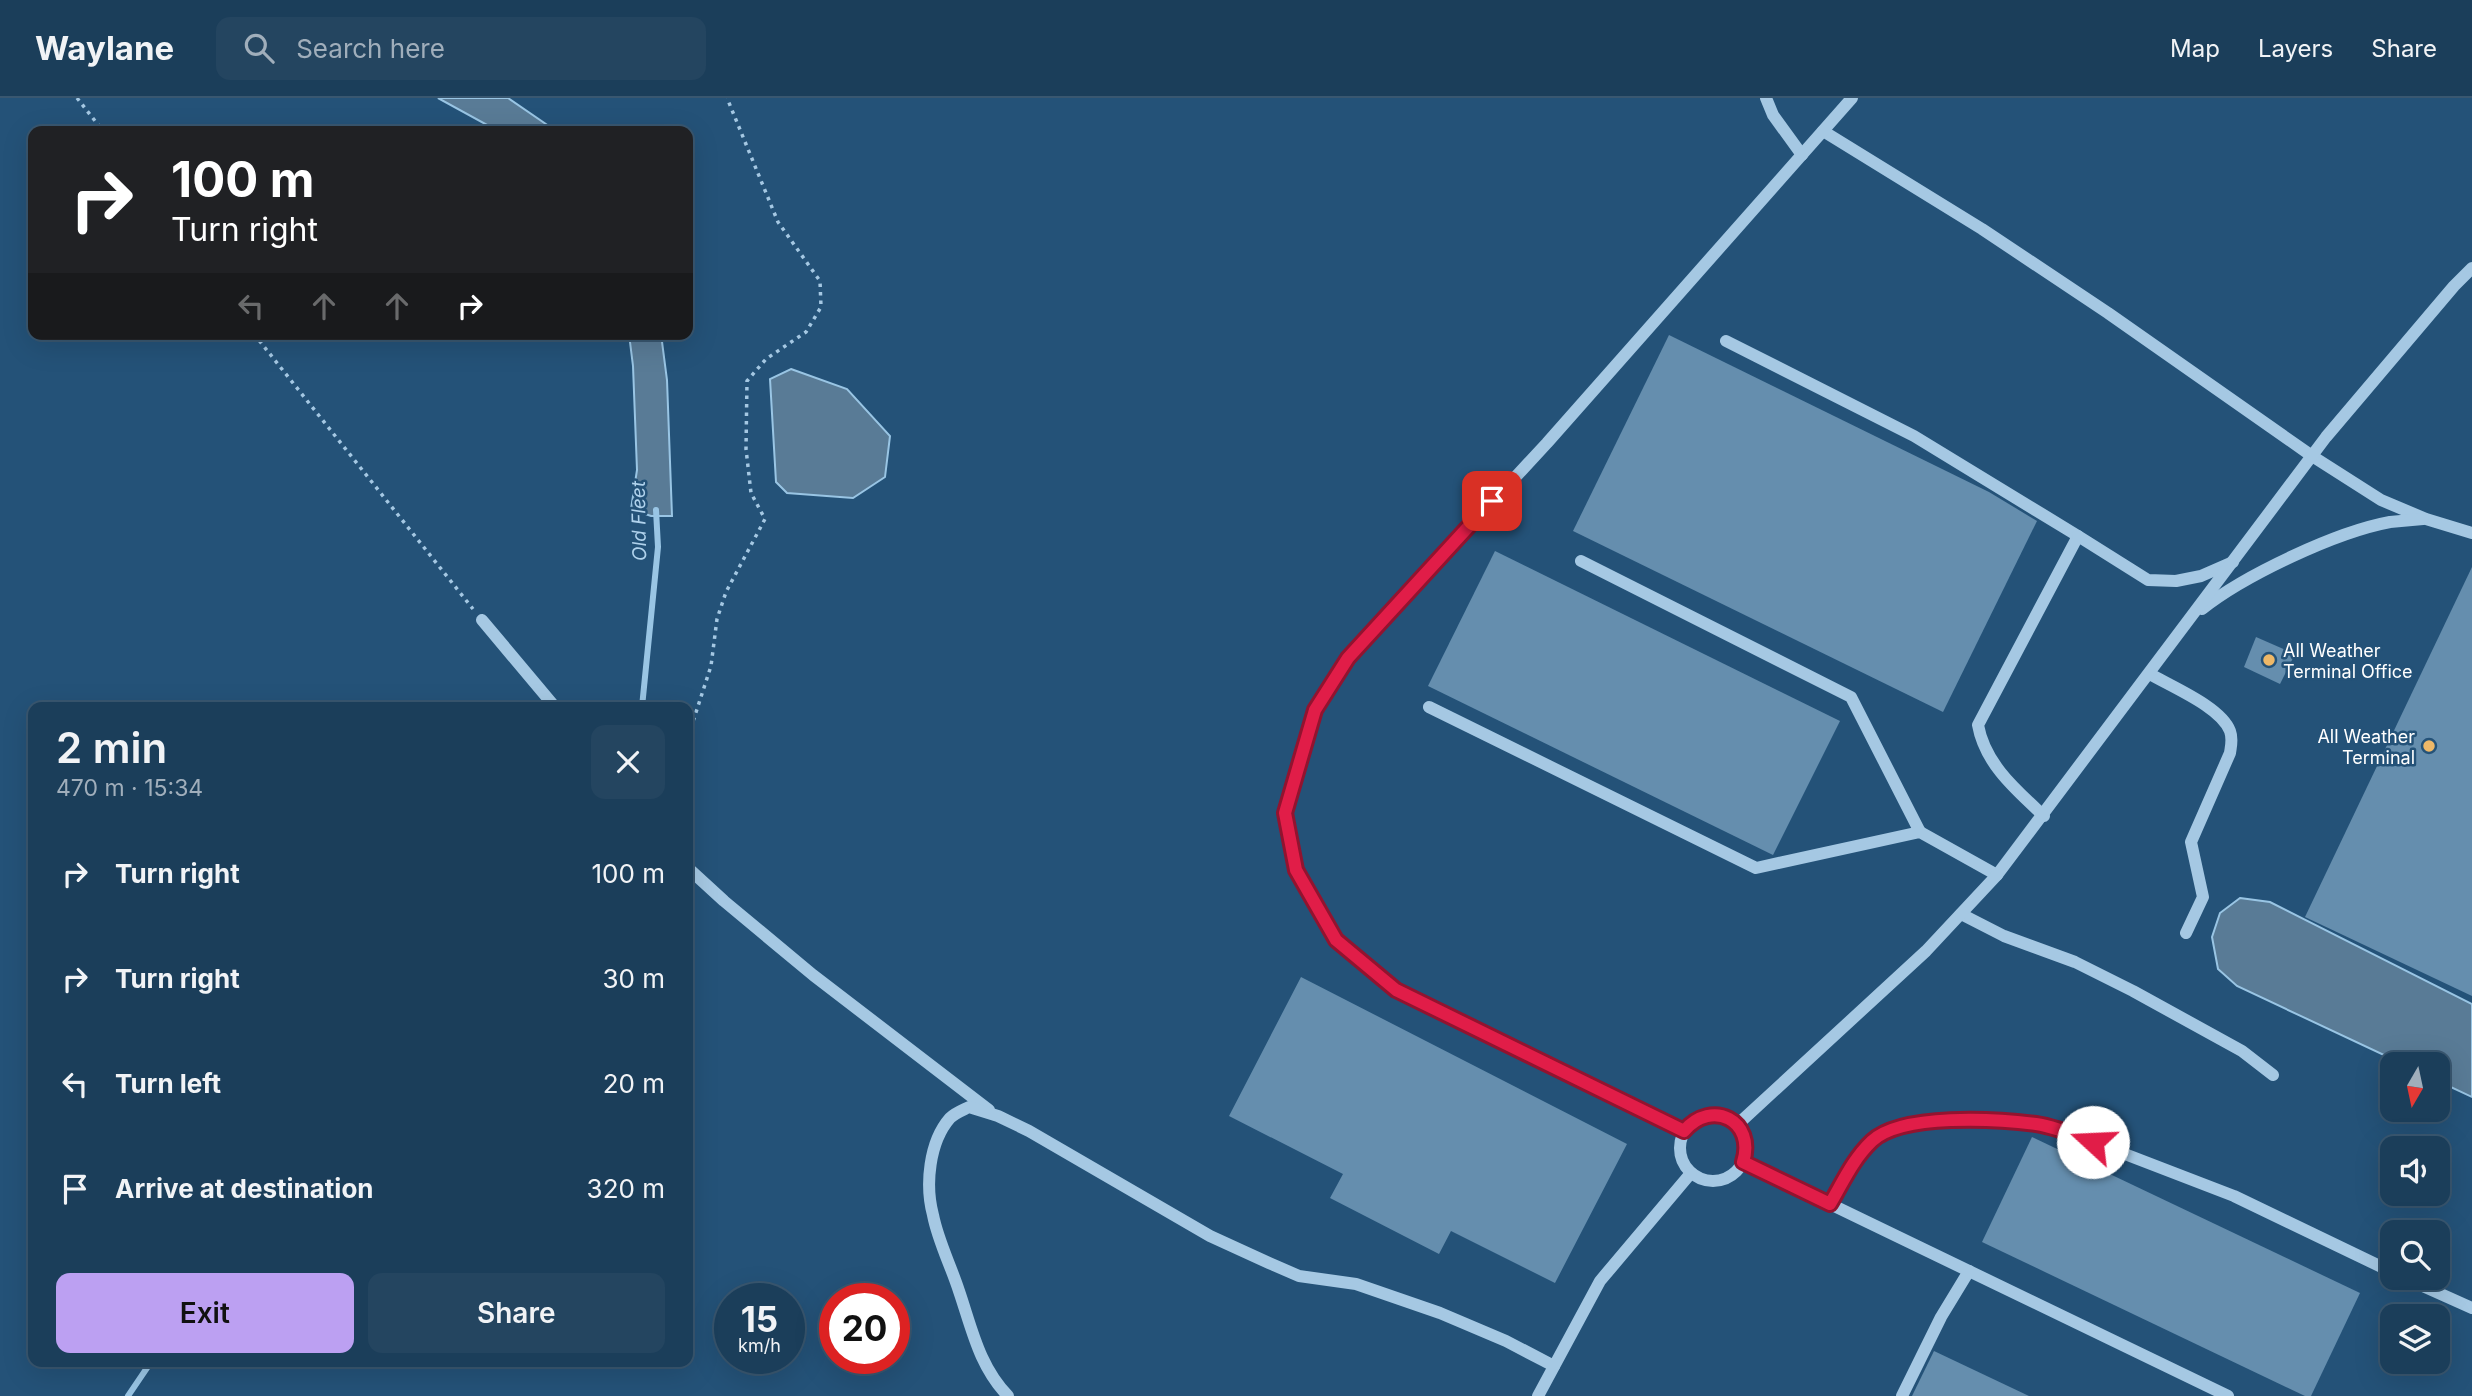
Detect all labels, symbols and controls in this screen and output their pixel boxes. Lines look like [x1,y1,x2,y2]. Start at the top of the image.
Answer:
search box [216,17,706,80]
text: Waylane [35,28,174,68]
icon: search [240,29,278,67]
text: Search here [296,33,445,64]
text: Map [2170,34,2220,63]
text: Layers [2258,34,2333,63]
text: Share [2371,34,2437,63]
text: 100 m [171,150,315,209]
icon: right [56,154,147,245]
text: Turn right [171,210,318,249]
icon: left [232,287,270,325]
icon: ahead [305,287,343,325]
icon: ahead [378,287,416,325]
icon: right [451,287,489,325]
pin [1462,471,1522,531]
water label: Old Fleet [627,480,651,561]
icon: arrive [1473,482,1511,520]
place label: All Weather Terminal Office [2283,640,2413,682]
marker: All Weather Terminal Office [2261,652,2277,668]
text: 2 min [56,722,167,773]
button: close [591,725,665,799]
place label: All Weather Terminal [2317,726,2415,768]
marker: All Weather Terminal [2421,738,2437,754]
text: 470 m · 15:34 [56,774,203,802]
icon: right [56,855,94,893]
text: Turn right [115,858,240,889]
text: 100 m [592,858,665,889]
icon: right [56,960,94,998]
text: Turn right [115,963,240,994]
text: 30 m [602,963,665,994]
north arrow [2380,1052,2450,1122]
map controls [2380,1052,2450,1374]
icon: left [56,1065,94,1103]
text: Turn left [115,1068,221,1099]
text: 20 m [603,1068,665,1099]
position arrow [2056,1105,2130,1179]
button: sound [2380,1136,2450,1206]
icon: arrive [56,1170,94,1208]
text: Arrive at destination [115,1173,374,1204]
text: 320 m [587,1173,665,1204]
button: search [2380,1220,2450,1290]
button: Exit [56,1273,354,1353]
button: Share [368,1273,665,1353]
speed limit sign: 20 [819,1283,910,1374]
text: 15 [741,1298,778,1340]
button: layers [2380,1304,2450,1374]
text: km/h [738,1335,781,1356]

